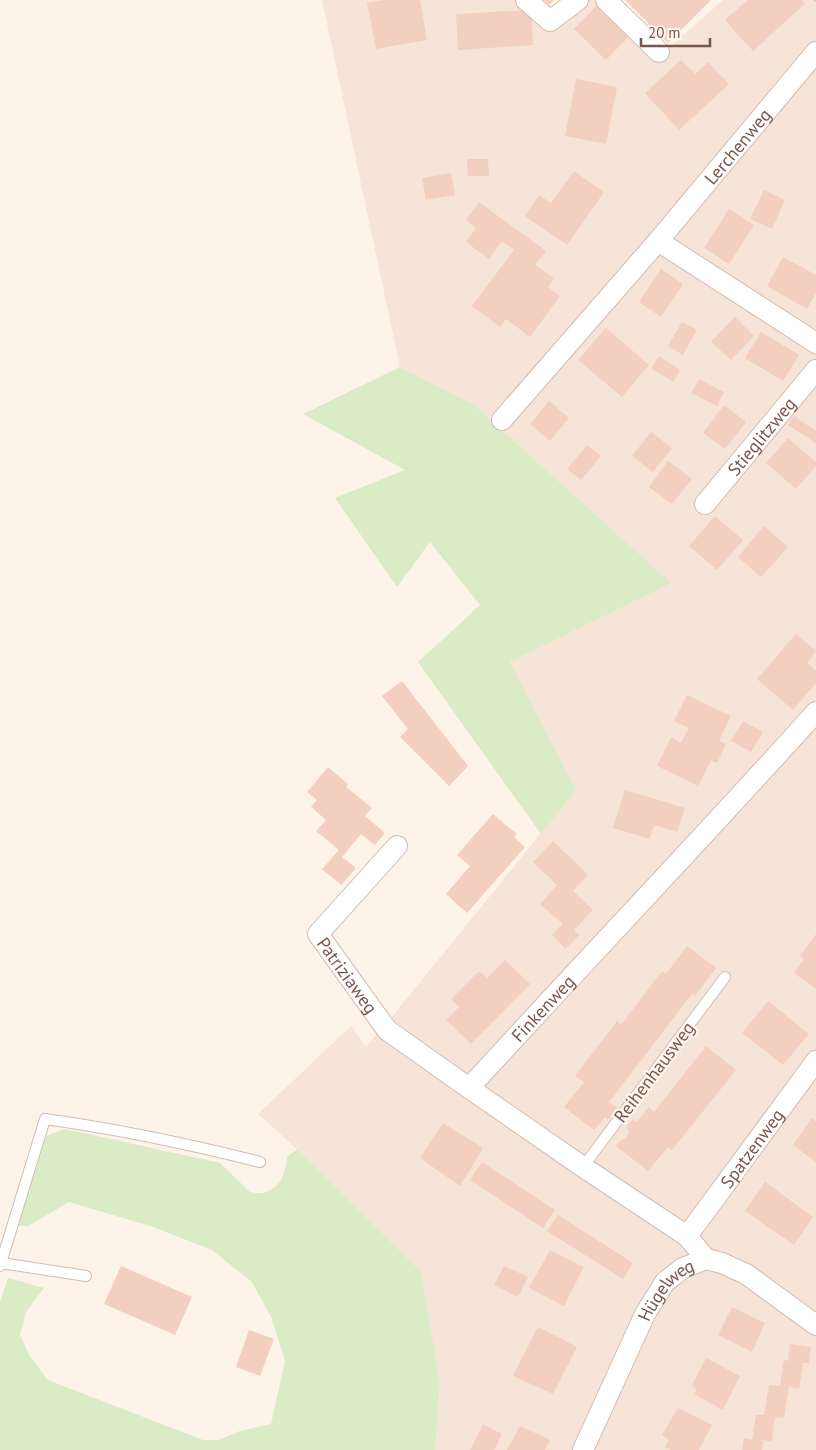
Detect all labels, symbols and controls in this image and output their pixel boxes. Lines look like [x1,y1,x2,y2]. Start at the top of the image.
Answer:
scale bar [641,15,710,47]
text: 20 m [648,23,681,42]
street label: Lerchenweg [699,103,776,189]
street label: Stieglitzweg [722,392,800,480]
street label: Patriziaweg [312,932,383,1018]
street label: Finkenweg [506,970,579,1046]
street label: Reihenhausweg [609,1017,699,1127]
street label: Spatzenweg [715,1104,788,1192]
street label: Hügelweg [632,1253,697,1324]

